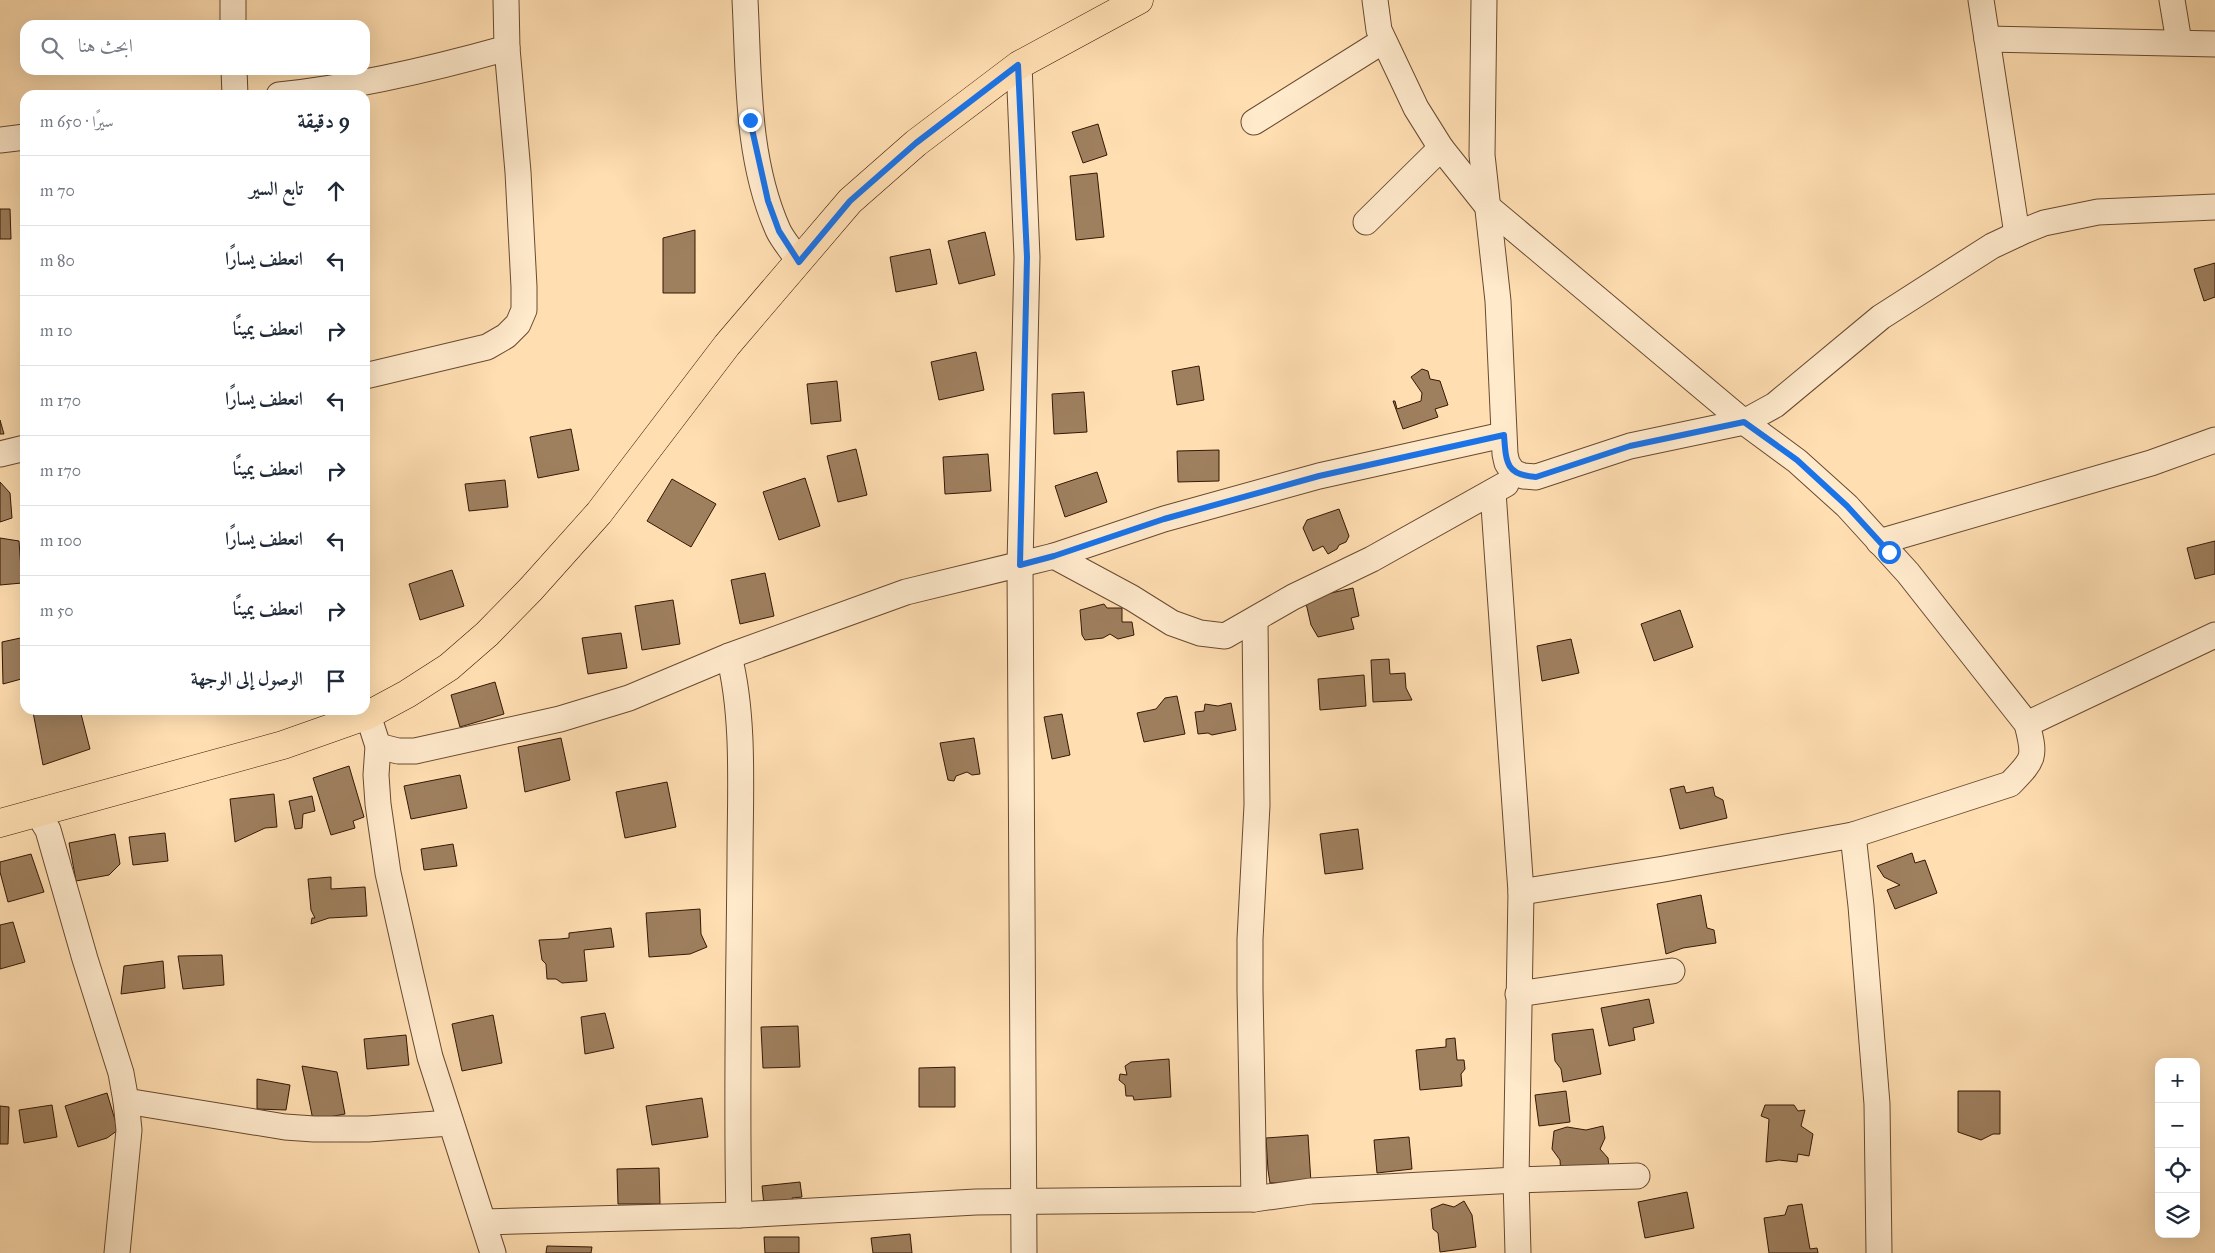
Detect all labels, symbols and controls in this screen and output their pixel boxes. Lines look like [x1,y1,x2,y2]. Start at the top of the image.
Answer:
search box [20,20,370,75]
icon: search [38,34,66,62]
text: ابحث هنا [78,34,133,57]
text: 9 دقيقة [298,108,350,134]
route end [739,109,762,132]
text: سيرًا · 650 m [40,112,114,131]
text: تابع السير [249,177,303,200]
icon: ahead [322,177,350,205]
text: 70 m [40,181,75,200]
text: انعطف يسارًا [225,247,303,270]
icon: left [322,247,350,275]
text: 80 m [40,251,75,270]
text: انعطف يمينًا [233,317,303,340]
icon: right [322,317,350,345]
text: 10 m [40,321,72,340]
text: انعطف يسارًا [225,387,303,410]
icon: left [322,387,350,415]
text: 170 m [40,391,81,410]
text: انعطف يمينًا [233,457,303,480]
icon: right [322,457,350,485]
text: 170 m [40,461,81,480]
text: انعطف يسارًا [225,527,303,550]
icon: left [322,527,350,555]
text: 100 m [40,531,82,550]
route start [1878,541,1901,564]
text: انعطف يمينًا [233,597,303,620]
icon: right [322,597,350,625]
text: 50 m [40,601,74,620]
text: الوصول إلى الوجهة [191,667,303,690]
icon: arrive [322,667,350,695]
map controls [2155,1058,2200,1238]
button: + [2155,1058,2200,1103]
button: − [2155,1103,2200,1148]
button: locate [2155,1148,2200,1193]
button: layers [2155,1193,2200,1238]

